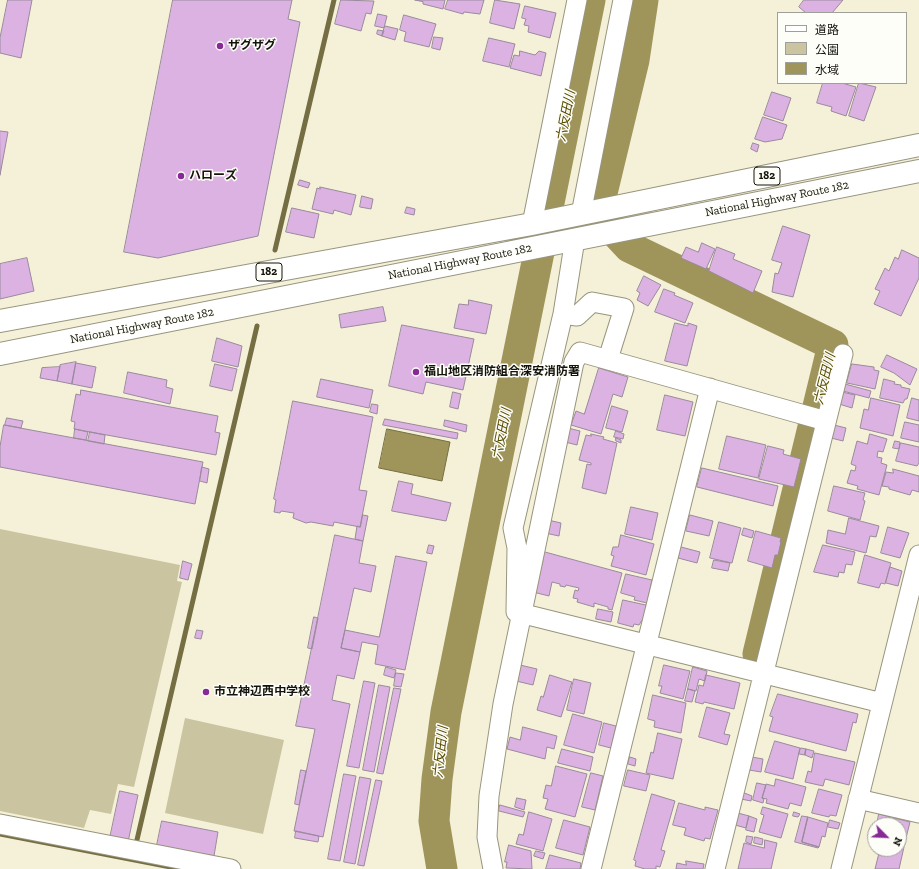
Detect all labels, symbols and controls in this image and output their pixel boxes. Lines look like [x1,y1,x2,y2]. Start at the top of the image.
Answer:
legend [777,12,907,84]
text: 道路 [815,23,839,37]
place label: ザグザグ [228,39,276,53]
marker: ザグザグ [215,41,225,51]
text: 公園 [815,43,839,57]
text: 水域 [815,63,839,77]
water label: 六反田川 [553,89,579,143]
road number: 182 [754,167,780,185]
place label: ハローズ [189,169,237,183]
marker: ハローズ [176,171,186,181]
street label: National Highway Route 182 [704,178,850,220]
street label: National Highway Route 182 [387,241,533,283]
road number: 182 [256,263,282,281]
street label: National Highway Route 182 [69,305,215,347]
water label: 六反田川 [811,352,839,406]
place label: 福山地区消防組合深安消防署 [424,365,580,379]
marker: 福山地区消防組合深安消防署 [411,367,421,377]
water label: 六反田川 [489,407,515,461]
place label: 市立神辺西中学校 [214,685,310,699]
marker: 市立神辺西中学校 [201,687,211,697]
water label: 六反田川 [431,725,451,779]
north arrow [867,817,907,857]
text: N [890,835,905,848]

